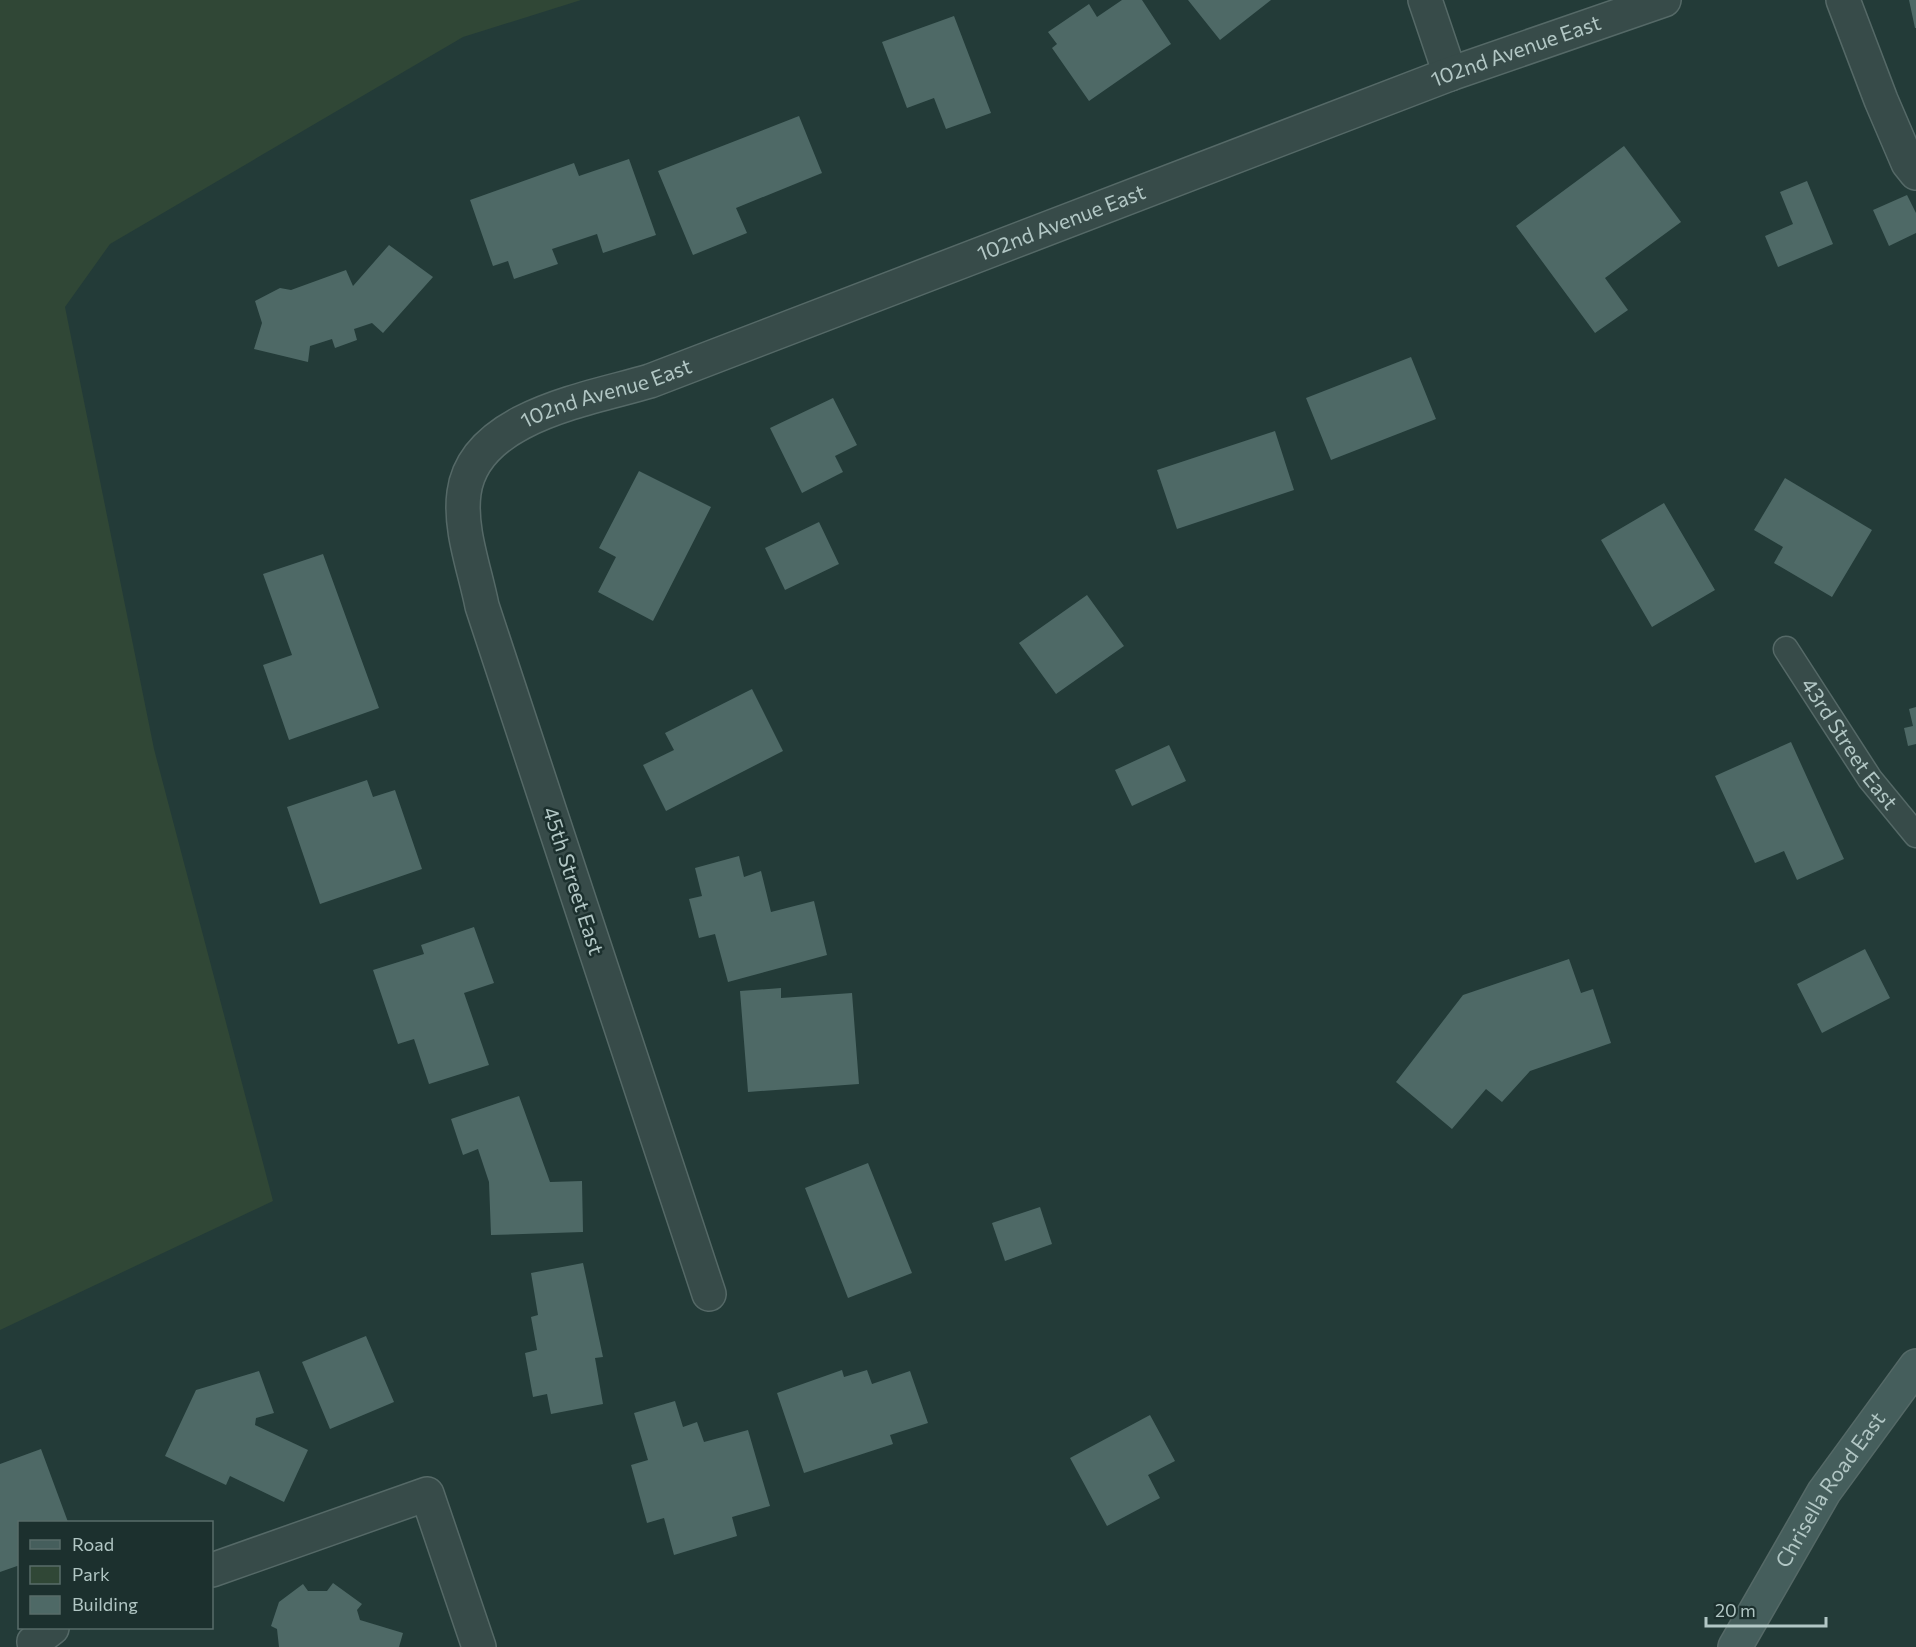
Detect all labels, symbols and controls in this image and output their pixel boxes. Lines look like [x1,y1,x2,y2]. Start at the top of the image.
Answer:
street label: 102nd Avenue East [1427,9,1604,91]
street label: 102nd Avenue East [973,178,1148,265]
street label: 102nd Avenue East [516,352,695,432]
street label: 43rd Street East [1797,673,1904,814]
street label: 45th Street East [539,803,610,958]
street label: Chrisella Road East [1769,1406,1889,1572]
legend [18,1521,213,1629]
text: Road [72,1533,114,1555]
text: Park [72,1563,110,1585]
scale bar [1706,1590,1826,1628]
text: Building [72,1593,138,1615]
text: 20 m [1715,1599,1756,1621]

